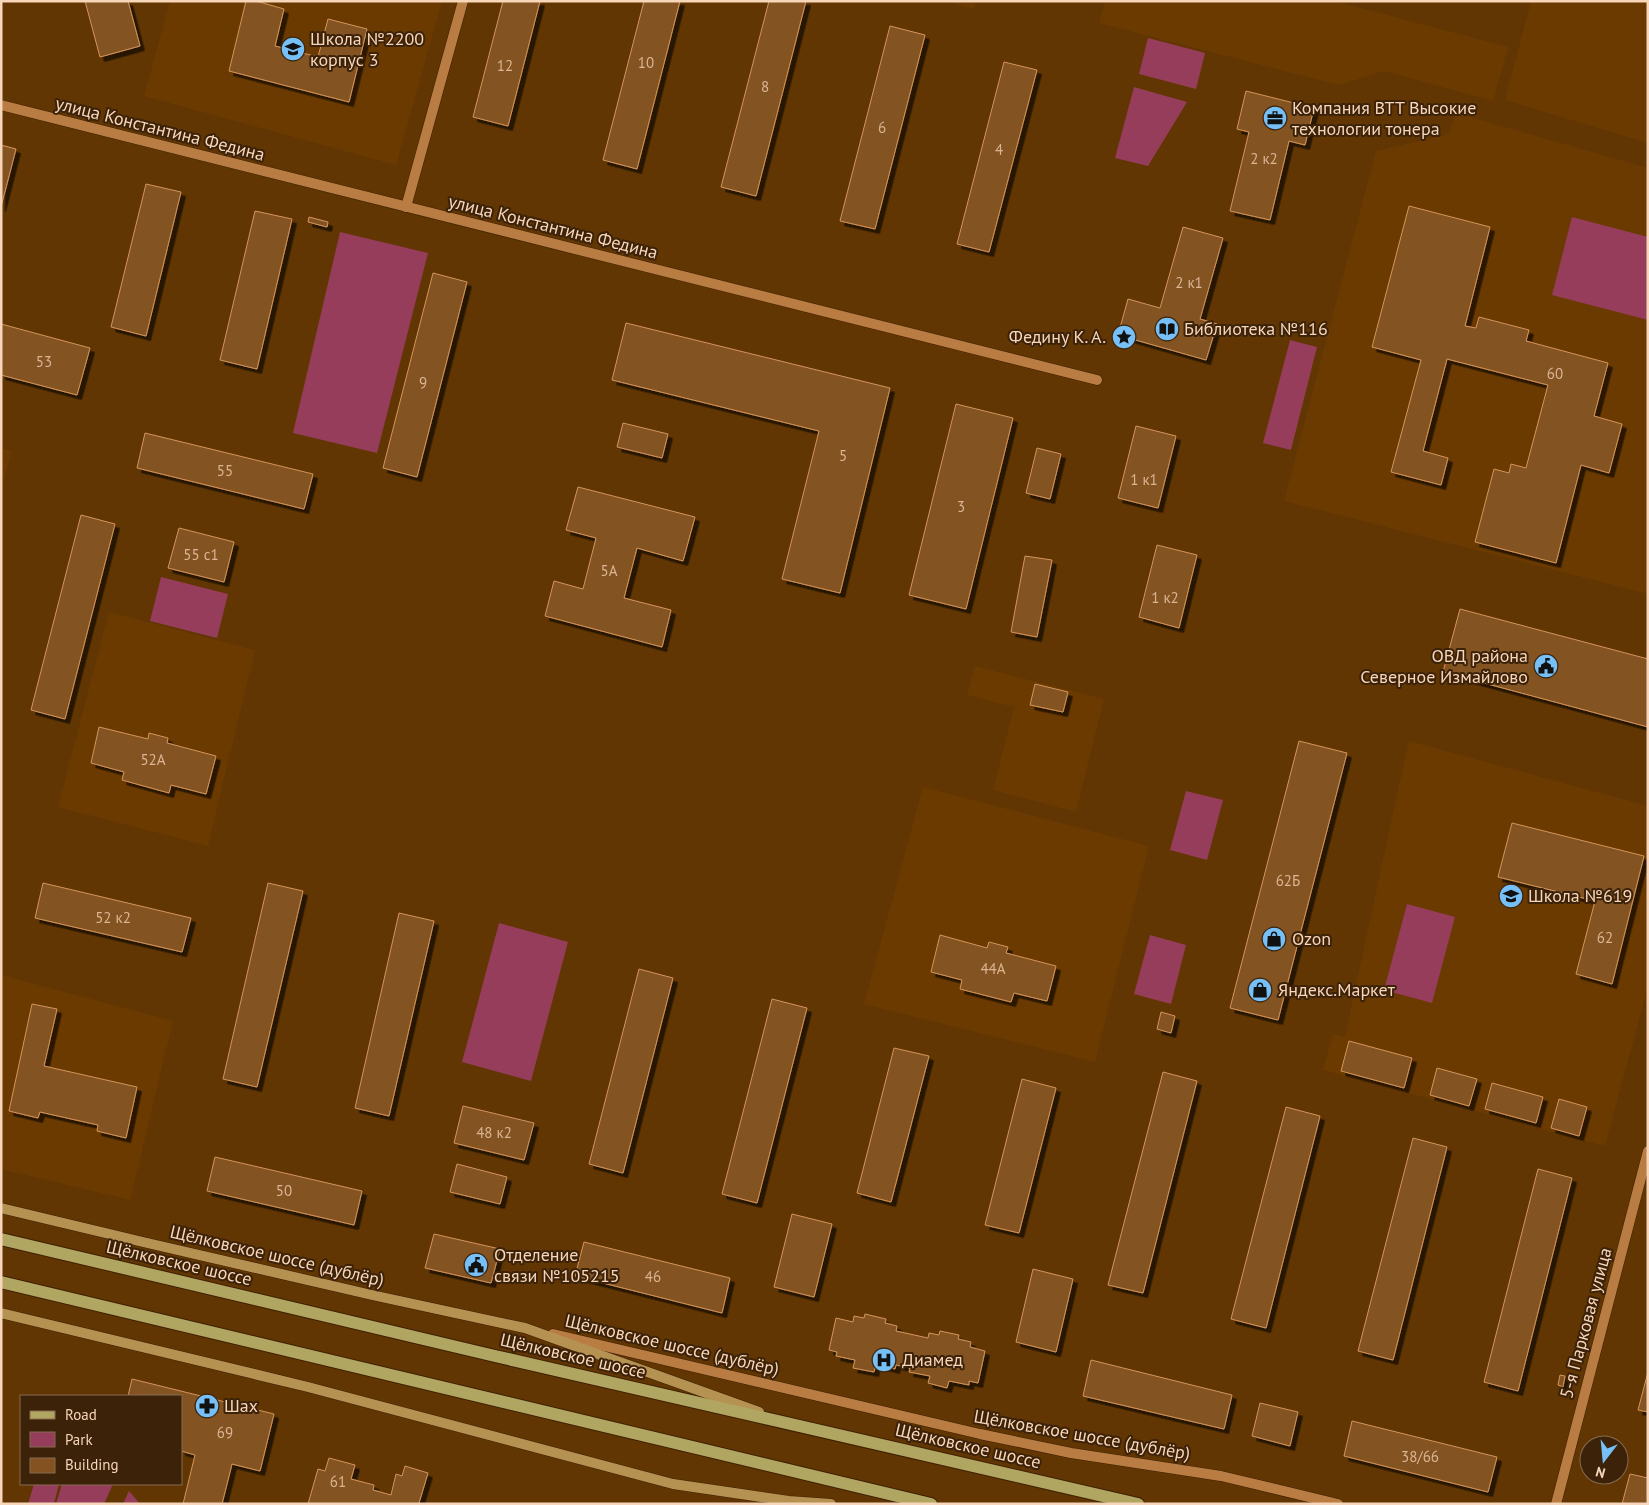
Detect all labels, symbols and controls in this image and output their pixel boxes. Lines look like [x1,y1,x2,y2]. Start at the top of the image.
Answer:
place label: Школа №2200 корпус 3 [310,27,424,71]
school or university icon: Школа №2200 корпус 3 [280,36,306,62]
house number: 10 [638,53,654,72]
house number: 12 [497,56,513,75]
house number: 8 [761,77,769,96]
street label: улица Константина Федина [53,91,267,166]
place label: Компания ВТТ Высокие технологии тонера [1292,96,1476,140]
office icon: Компания ВТТ Высокие технологии тонера [1262,105,1288,131]
house number: 6 [878,118,886,137]
house number: 4 [995,140,1003,159]
house number: 2 к2 [1250,149,1278,168]
street label: улица Константина Федина [446,189,660,264]
house number: 2 к1 [1175,273,1203,292]
library icon: Библиотека №116 [1154,316,1180,342]
place label: Библиотека №116 [1184,317,1328,340]
place icon: Федину К. А. [1111,324,1137,350]
place label: Федину К. А. [1009,325,1106,348]
house number: 53 [36,352,52,371]
house number: 60 [1547,364,1563,383]
house number: 9 [419,373,427,392]
house number: 5 [839,446,847,465]
house number: 55 [217,461,233,480]
house number: 1 к1 [1130,470,1158,489]
house number: 3 [957,497,965,516]
house number: 55 с1 [183,545,219,564]
house number: 5А [601,561,618,580]
house number: 1 к2 [1151,588,1179,607]
place label: ОВД района Северное Измайлово [1360,644,1528,688]
public building icon: ОВД района Северное Измайлово [1533,653,1559,679]
house number: 52А [140,750,166,769]
house number: 62Б [1276,871,1300,890]
school or university icon: Школа №619 [1498,883,1524,909]
place label: Школа №619 [1528,884,1632,907]
house number: 52 к2 [95,908,131,927]
shop icon: Ozon [1261,926,1287,952]
place label: Ozon [1292,927,1331,950]
house number: 62 [1597,928,1613,947]
house number: 44А [980,959,1006,978]
shop icon: Яндекс.Маркет [1247,977,1273,1003]
place label: Яндекс.Маркет [1278,978,1396,1001]
house number: 48 к2 [476,1123,512,1142]
house number: 50 [276,1181,292,1200]
street label: Щёлковское шоссе (дублёр) [168,1221,386,1291]
street label: Щёлковское шоссе [104,1236,254,1290]
place label: Отделение связи №105215 [494,1243,620,1287]
street label: 5-я Парковая улица [1554,1245,1617,1401]
public building icon: Отделение связи №105215 [463,1252,489,1278]
house number: 46 [645,1267,661,1286]
street label: Щёлковское шоссе (дублёр) [563,1310,781,1380]
street label: Щёлковское шоссе [498,1329,648,1383]
hospital icon: Диамед [871,1347,897,1373]
place label: Диамед [902,1348,963,1371]
pharmacy icon: Шах [194,1393,220,1419]
place label: Шах [224,1394,258,1417]
legend [20,1395,182,1485]
street label: Щёлковское шоссе (дублёр) [972,1404,1192,1465]
text: Road [65,1405,97,1424]
street label: Щёлковское шоссе [893,1418,1043,1473]
house number: 69 [217,1423,233,1442]
text: Park [65,1430,93,1449]
north arrow [1579,1435,1629,1485]
house number: 38/66 [1401,1447,1439,1466]
text: Building [65,1455,119,1474]
text: N [1594,1463,1607,1482]
house number: 61 [330,1472,346,1491]

